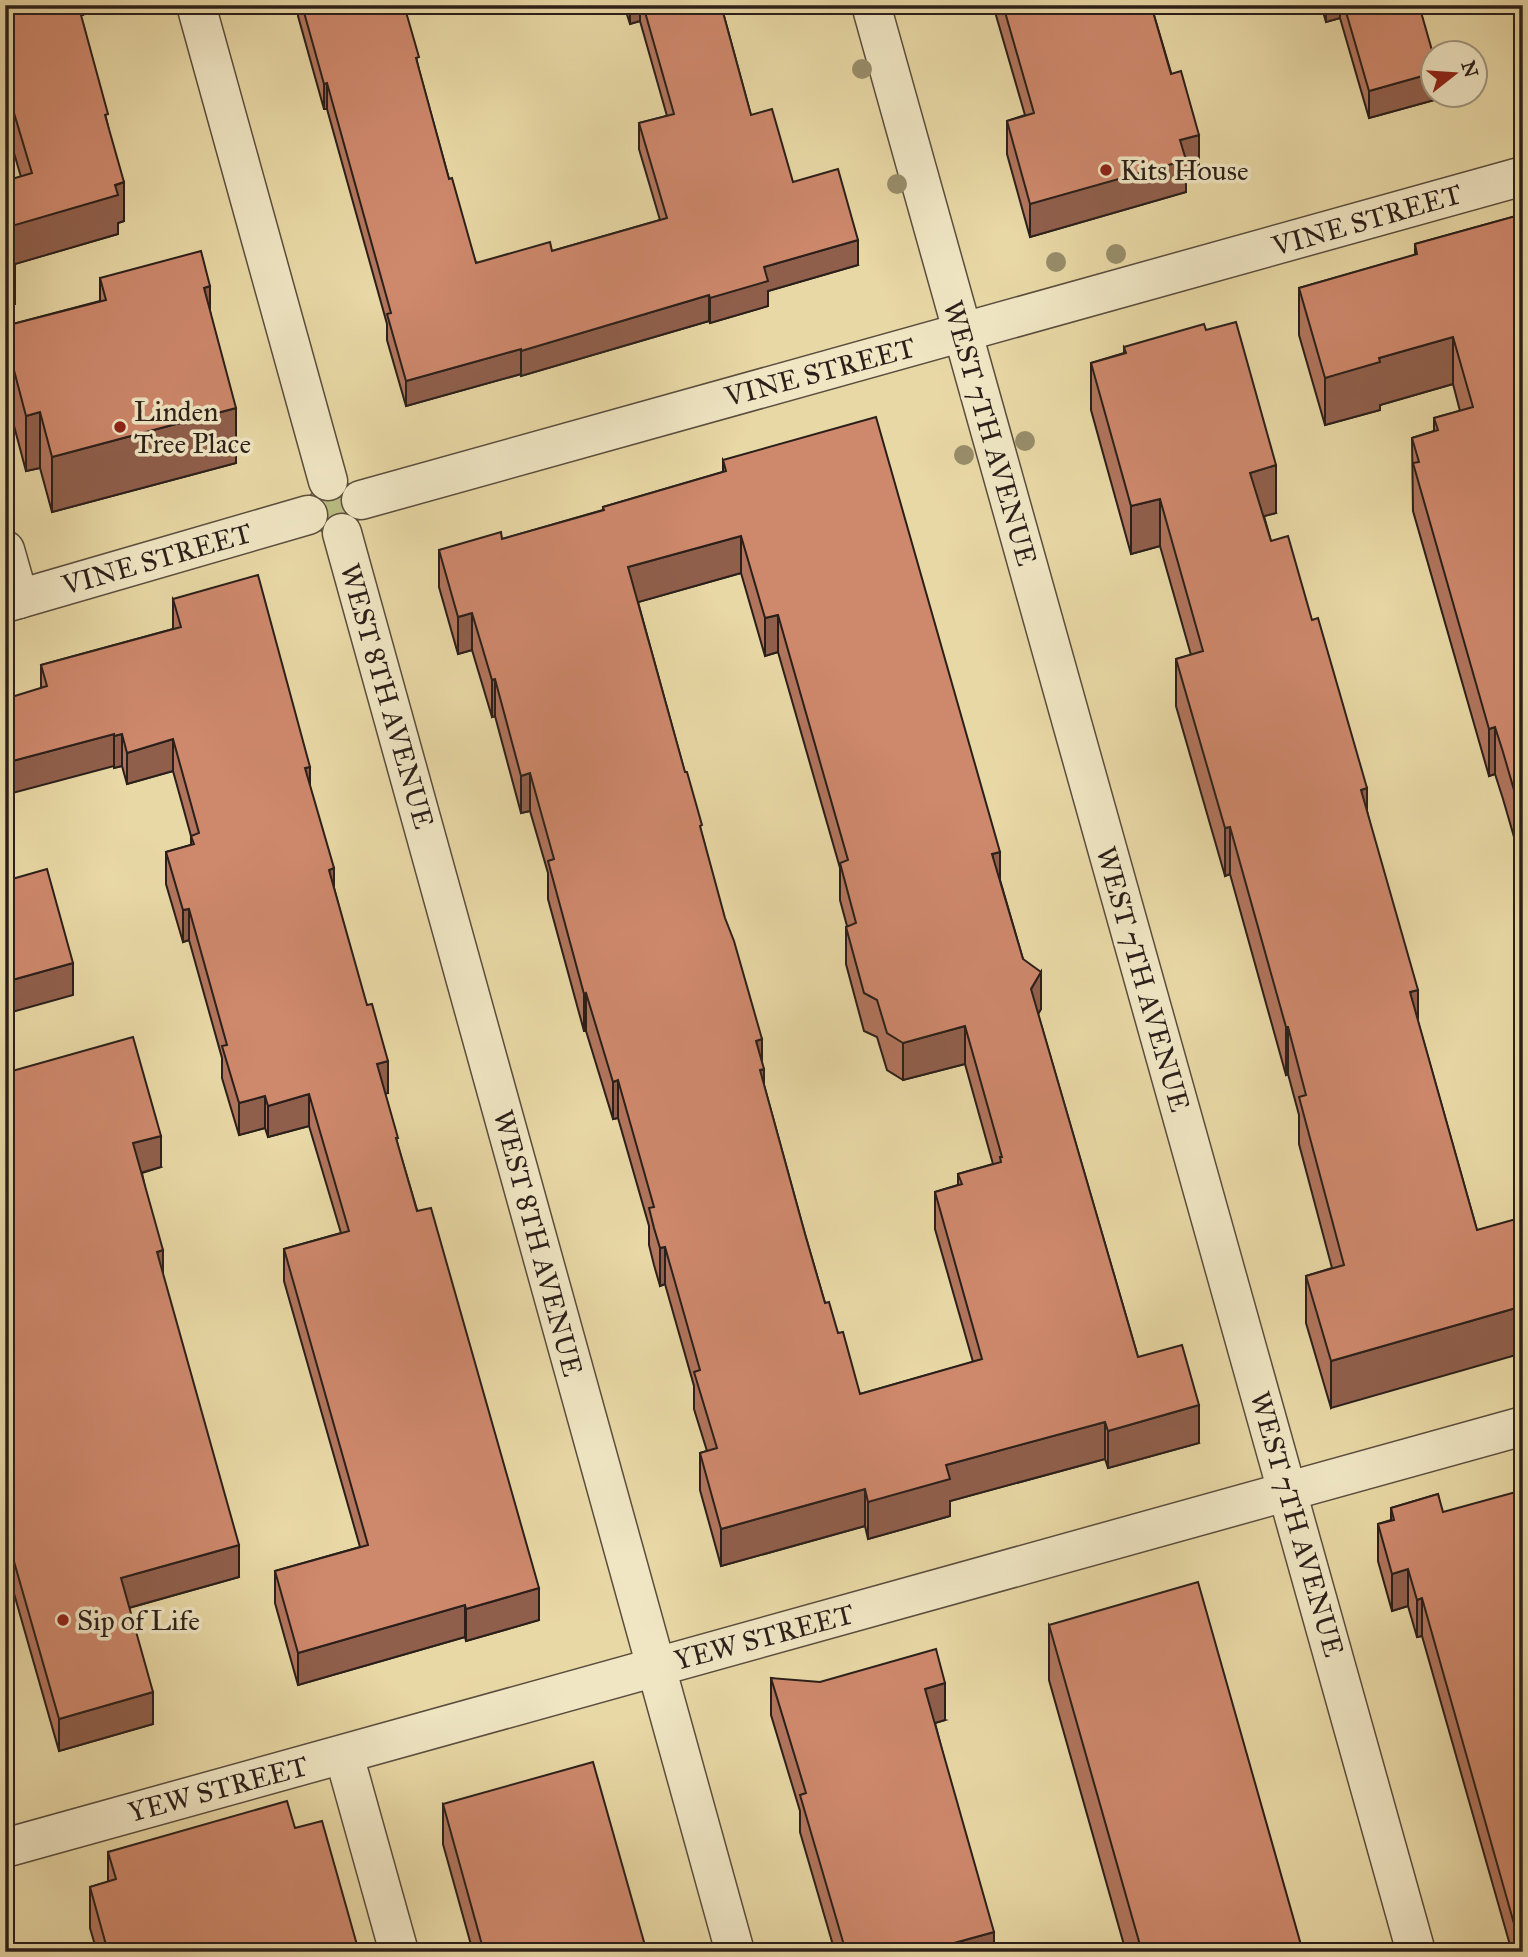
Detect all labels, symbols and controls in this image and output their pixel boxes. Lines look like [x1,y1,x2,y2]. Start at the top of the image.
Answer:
north arrow [1420,38,1490,108]
text: N [1456,58,1483,80]
place label: Kits House [1120,153,1249,188]
marker: Kits House [1098,162,1114,178]
street label: VINE STREET [1267,176,1466,264]
street label: WEST 7TH AVENUE [935,296,1045,570]
street label: VINE STREET [720,330,919,414]
place label: Linden Tree Place [134,394,251,461]
marker: Linden Tree Place [112,419,128,435]
street label: VINE STREET [57,515,256,603]
street label: WEST 8TH AVENUE [332,559,442,833]
street label: WEST 7TH AVENUE [1088,842,1198,1116]
street label: WEST 8TH AVENUE [486,1106,590,1380]
street label: WEST 7TH AVENUE [1242,1387,1352,1661]
street label: YEW STREET [670,1596,858,1678]
place label: Sip of Life [77,1603,200,1638]
marker: Sip of Life [55,1612,71,1628]
street label: YEW STREET [124,1748,312,1830]

